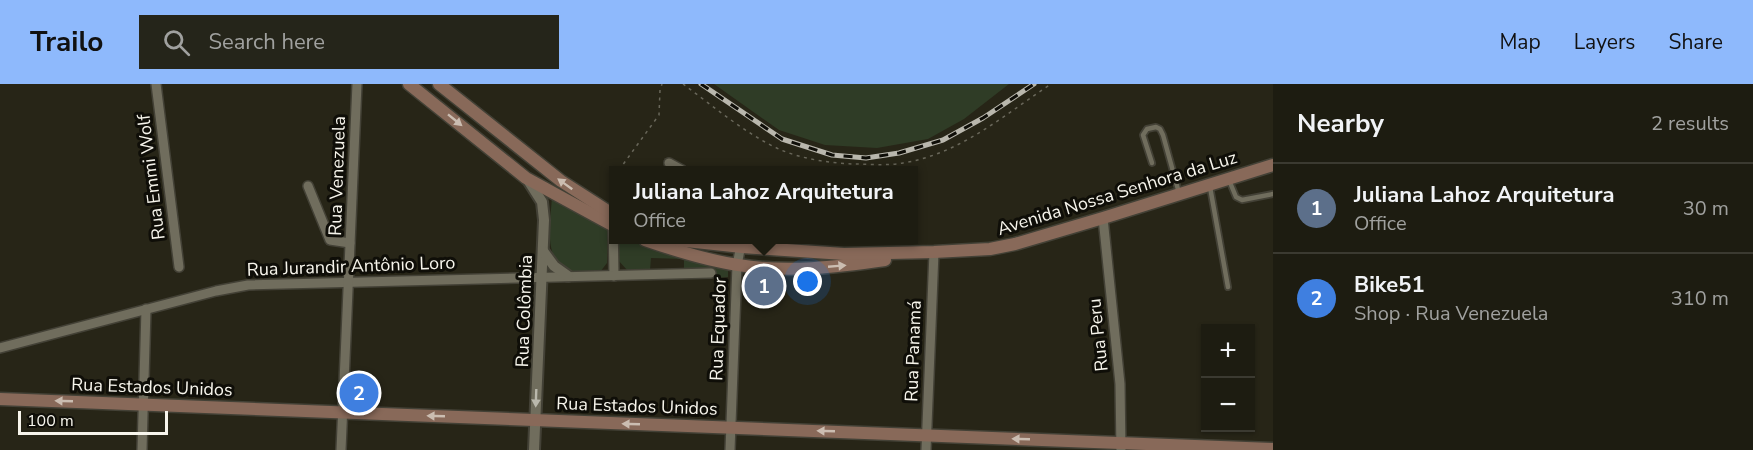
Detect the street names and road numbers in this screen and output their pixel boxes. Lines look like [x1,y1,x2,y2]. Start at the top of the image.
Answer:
street label: Rua Emmi Wolf [131,112,171,241]
street label: Rua Venezuela [323,116,351,236]
street label: Avenida Nossa Senhora da Luz [994,145,1240,241]
street label: Rua Jurandir Antônio Loro [246,250,456,282]
street label: Rua Colômbia [510,254,538,368]
street label: Rua Equador [704,276,732,381]
street label: Rua Peru [1082,297,1114,373]
street label: Rua Panamá [899,300,927,402]
street label: Rua Estados Unidos [71,372,233,402]
street label: Rua Estados Unidos [556,391,718,421]

